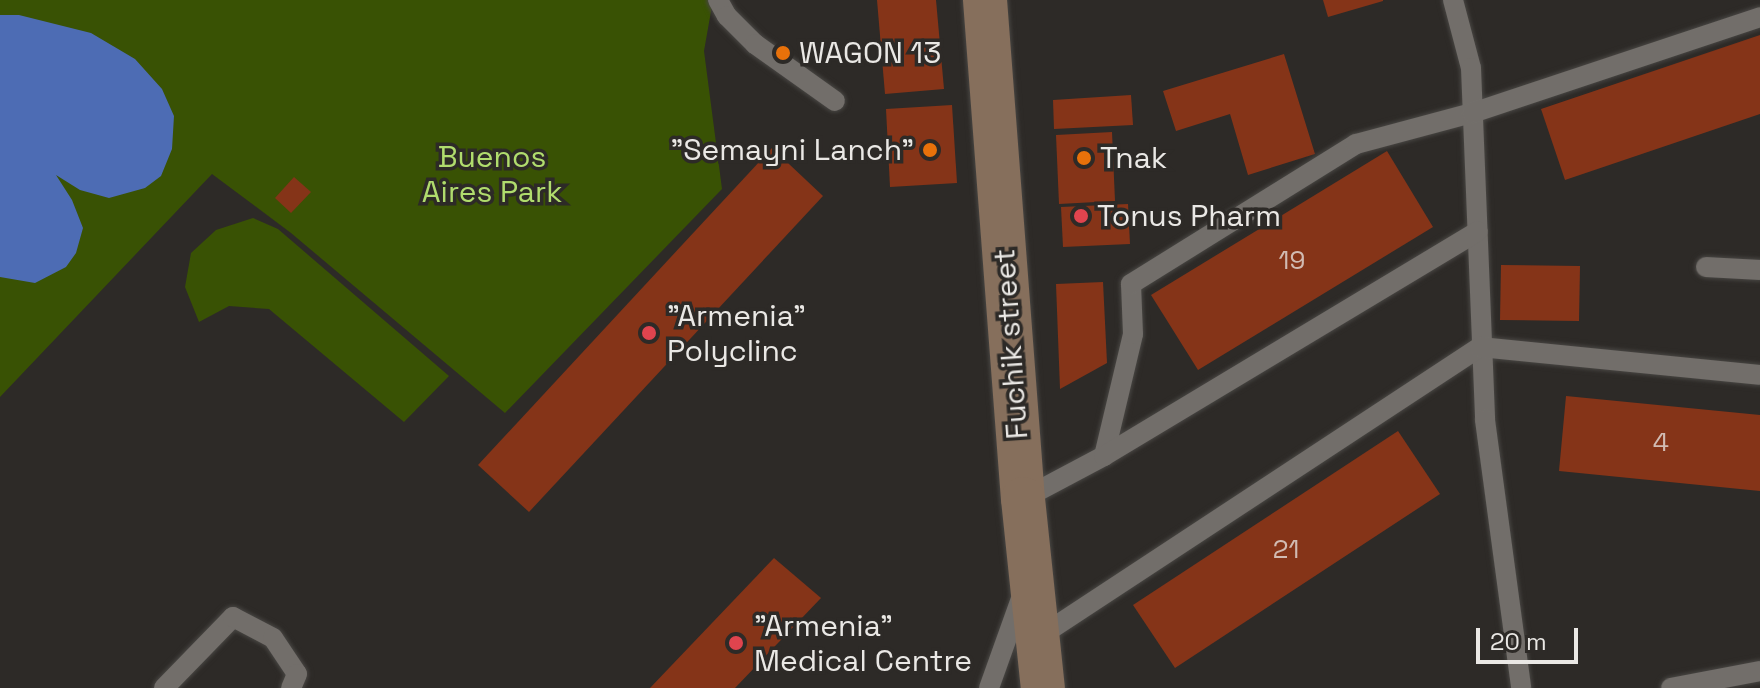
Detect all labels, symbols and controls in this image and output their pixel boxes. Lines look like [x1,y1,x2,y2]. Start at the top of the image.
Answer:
place label: WAGON 13 [799,35,941,71]
marker: WAGON 13 [774,44,792,62]
place label: "Semayni Lanch" [670,132,914,168]
park label: Buenos Aires Park [422,139,562,210]
place label: Tnak [1100,140,1167,176]
marker: "Semayni Lanch" [921,141,939,159]
marker: Tnak [1075,149,1093,167]
place label: Tonus Pharm [1097,198,1281,234]
marker: Tonus Pharm [1072,207,1090,225]
house number: 19 [1279,245,1305,277]
street label: Fuchik street [986,248,1036,440]
place label: "Armenia" Polyclinc [667,298,806,368]
marker: "Armenia" Polyclinc [638,322,660,344]
house number: 4 [1653,427,1669,459]
house number: 21 [1273,534,1299,566]
place label: "Armenia" Medical Centre [754,608,972,678]
scale bar [1480,612,1582,662]
text: 20 m [1490,626,1547,657]
marker: "Armenia" Medical Centre [725,632,747,654]

